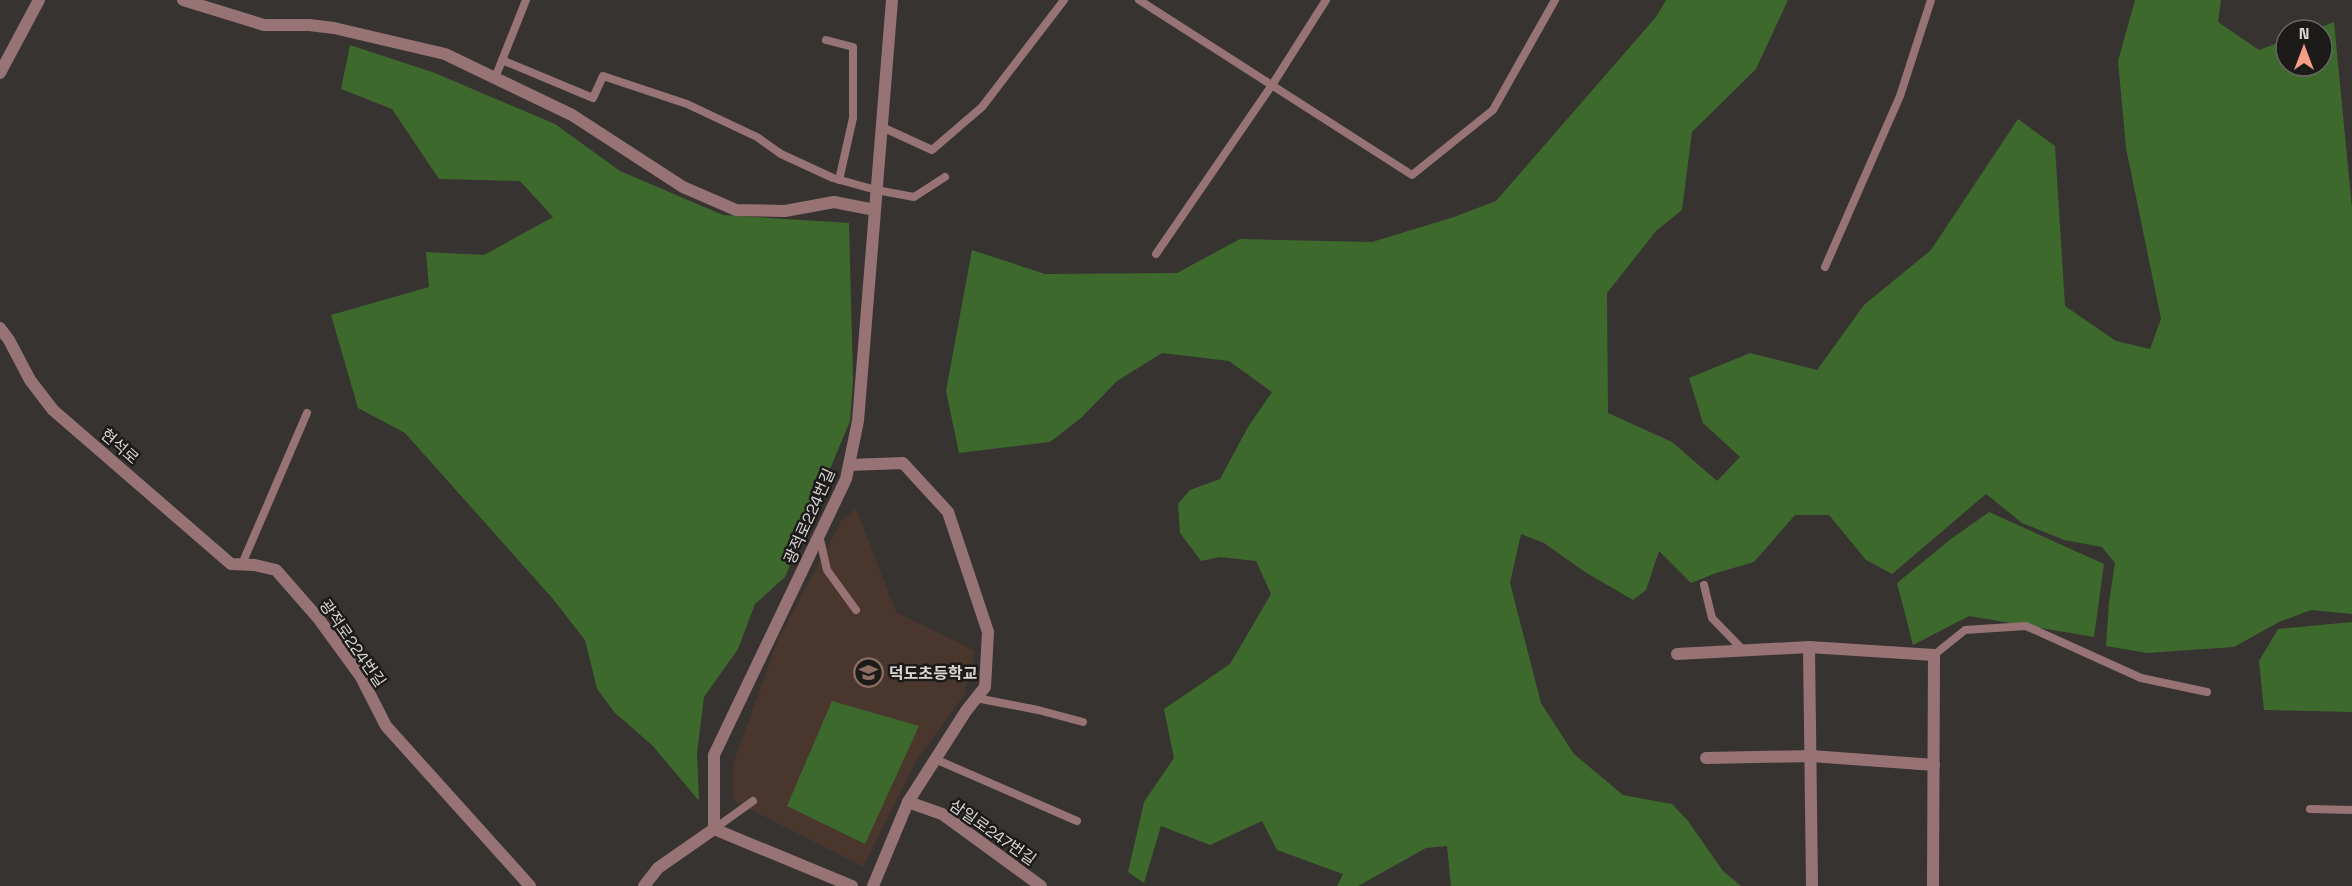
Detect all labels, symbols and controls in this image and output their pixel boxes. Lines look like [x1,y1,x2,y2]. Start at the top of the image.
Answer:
north arrow [2274,18,2334,78]
text: N [2299,23,2309,44]
street label: 현석로 [96,424,143,469]
street label: 광적로224번길 [779,465,840,567]
street label: 광적로224번길 [315,595,391,691]
school or university icon: 덕도초등학교 [852,657,884,689]
place label: 덕도초등학교 [889,663,978,684]
street label: 삼일로247번길 [945,795,1040,870]

